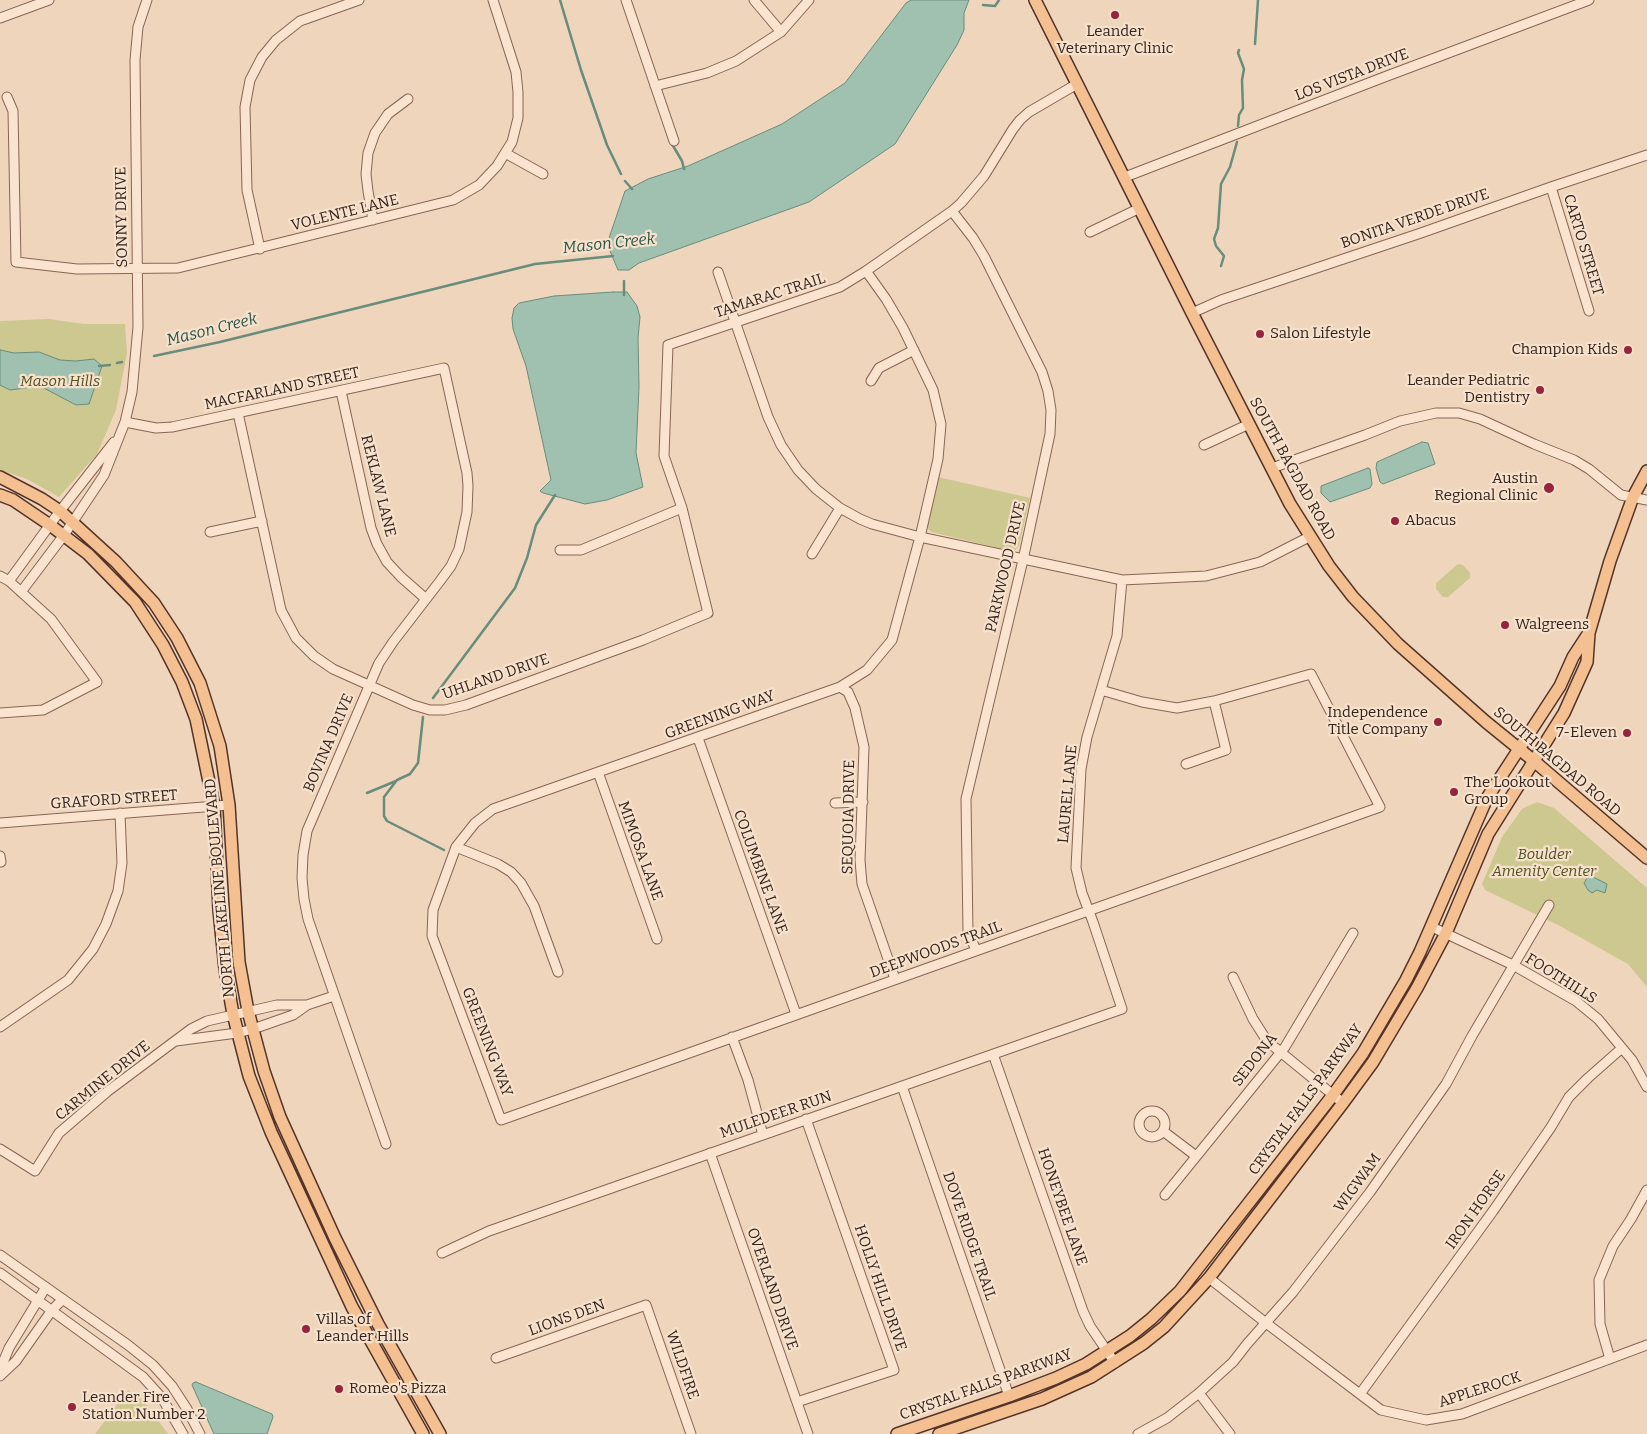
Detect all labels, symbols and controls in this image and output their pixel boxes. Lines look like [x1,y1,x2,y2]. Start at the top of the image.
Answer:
marker: Leander Veterinary Clinic [1109,9,1121,21]
place label: Leander Veterinary Clinic [1057,23,1173,58]
street label: LOS VISTA DRIVE [1293,45,1411,105]
street label: SONNY DRIVE [112,166,132,268]
street label: BONITA VERDE DRIVE [1338,185,1492,253]
street label: VOLENTE LANE [289,191,401,235]
street label: CARTO STREET [1559,192,1607,298]
water label: Mason Creek [562,230,656,258]
street label: TAMARAC TRAIL [712,270,828,322]
water label: Mason Creek [165,309,259,351]
place label: Salon Lifestyle [1270,325,1371,343]
marker: Salon Lifestyle [1254,328,1266,340]
place label: Champion Kids [1511,341,1618,359]
marker: Champion Kids [1622,344,1634,356]
street label: MACFARLAND STREET [203,364,361,414]
place label: Leander Pediatric Dentistry [1407,372,1530,407]
park label: Mason Hills [20,373,100,391]
marker: Leander Pediatric Dentistry [1534,384,1546,396]
street label: SOUTH BAGDAD ROAD [1245,394,1339,544]
street label: REKLAW LANE [357,433,399,539]
place label: Austin Regional Clinic [1434,470,1538,505]
marker: Austin Regional Clinic [1542,481,1556,495]
street label: PARKWOOD DRIVE [982,500,1030,634]
place label: Abacus [1405,512,1456,530]
marker: Abacus [1389,515,1401,527]
place label: Walgreens [1515,616,1589,634]
marker: Walgreens [1499,619,1511,631]
street label: UHLAND DRIVE [440,650,552,704]
street label: GREENING WAY [663,687,777,743]
street label: BOVINA DRIVE [300,691,358,795]
street label: SOUTH BAGDAD ROAD [1490,703,1624,821]
place label: Independence Title Company [1327,704,1428,739]
marker: Independence Title Company [1432,716,1444,728]
place label: 7-Eleven [1556,724,1617,742]
marker: 7-Eleven [1621,727,1633,739]
street label: LAUREL LANE [1055,744,1081,844]
street label: SEQUOIA DRIVE [839,759,859,875]
place label: The Lookout Group [1464,774,1550,809]
street label: NORTH LAKELINE BOULEVARD [201,778,239,998]
marker: The Lookout Group [1448,786,1460,798]
street label: GRAFORD STREET [50,787,178,813]
street label: MIMOSA LANE [614,799,666,903]
street label: COLUMBINE LANE [729,807,791,937]
park label: Boulder Amenity Center [1492,846,1596,881]
street label: DEEPWOODS TRAIL [867,918,1005,982]
street label: FOOTHILLS [1522,950,1600,1008]
street label: GREENING WAY [458,985,516,1099]
street label: CRYSTAL FALLS PARKWAY [1245,1021,1367,1179]
street label: SEDONA [1229,1030,1281,1090]
street label: CARMINE DRIVE [52,1037,154,1125]
street label: MULEDEER RUN [718,1087,834,1143]
street label: HONEYBEE LANE [1033,1146,1091,1268]
street label: WIGWAM [1331,1150,1385,1216]
street label: IRON HORSE [1442,1167,1510,1253]
street label: DOVE RIDGE TRAIL [939,1169,999,1303]
street label: HOLLY HILL DRIVE [850,1222,910,1354]
street label: OVERLAND DRIVE [743,1225,801,1353]
street label: LIONS DEN [526,1296,608,1340]
place label: Villas of Leander Hills [316,1311,409,1346]
marker: Villas of Leander Hills [300,1323,312,1335]
street label: WILDFIRE [662,1328,702,1402]
street label: CRYSTAL FALLS PARKWAY [897,1345,1075,1425]
street label: APPLEROCK [1436,1368,1524,1412]
place label: Romeo's Pizza [349,1380,447,1398]
marker: Romeo's Pizza [333,1383,345,1395]
place label: Leander Fire Station Number 2 [82,1389,205,1424]
marker: Leander Fire Station Number 2 [66,1401,78,1413]

